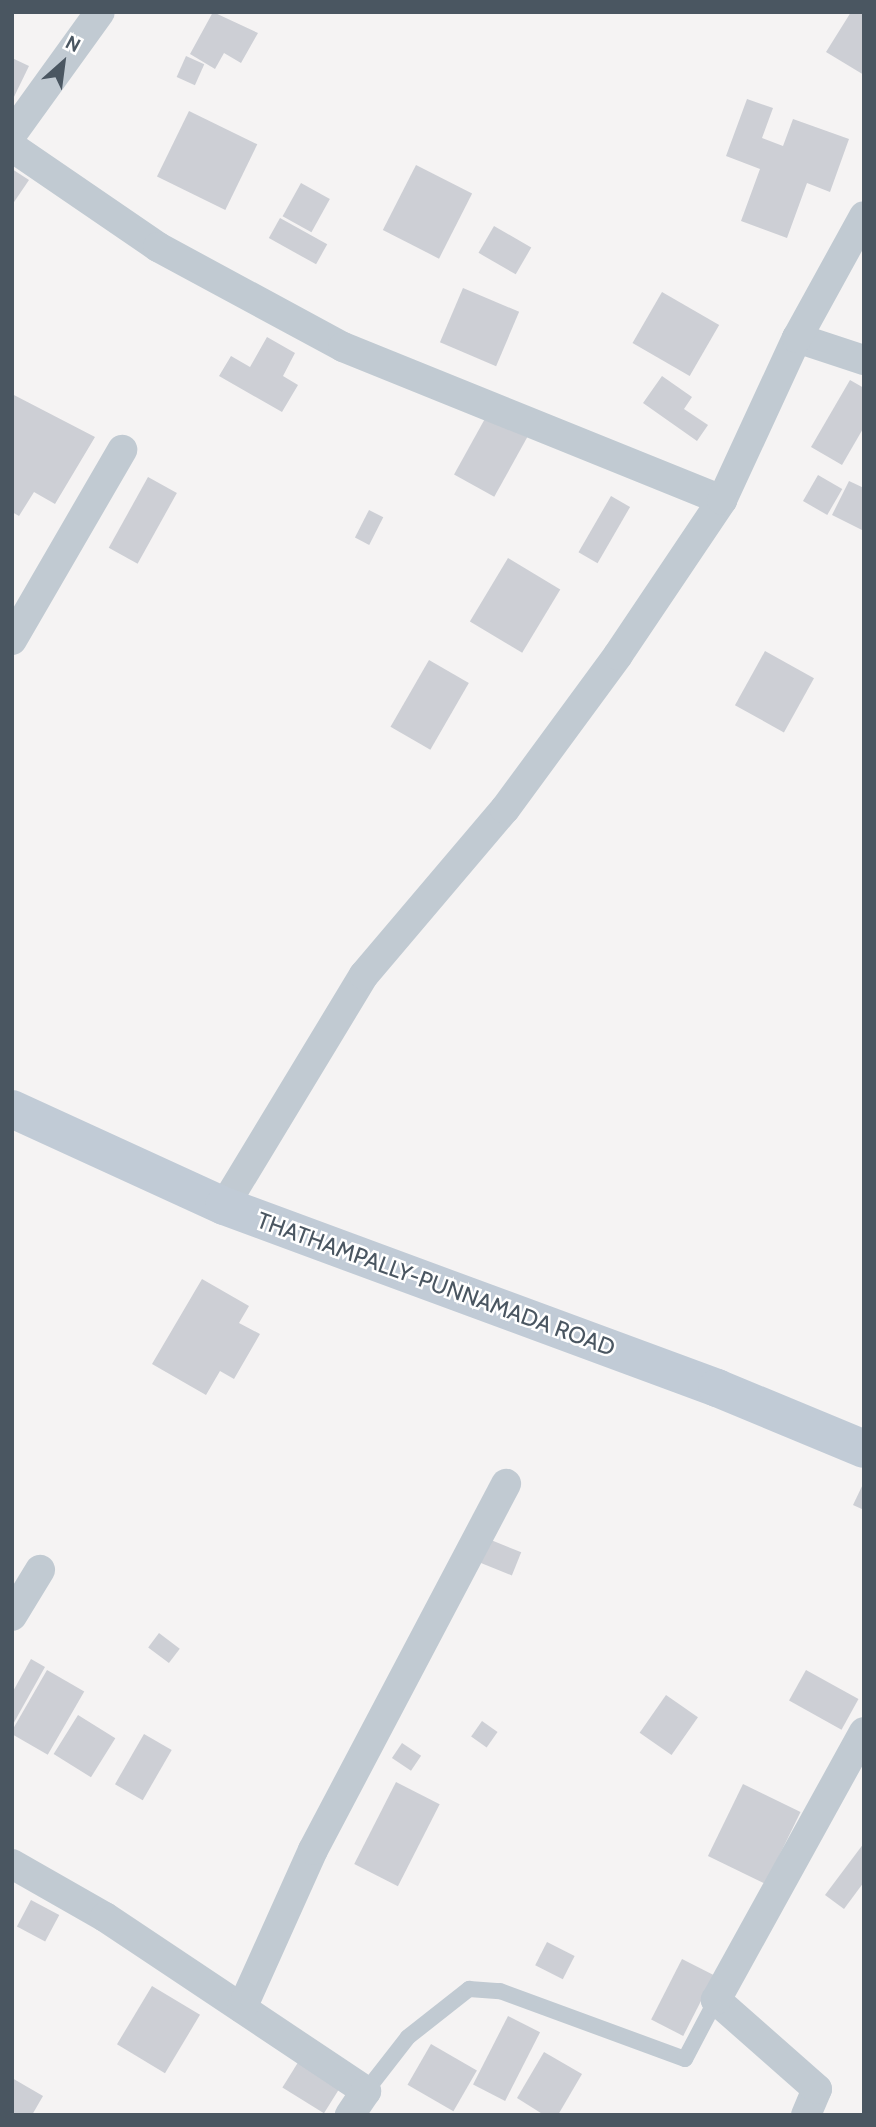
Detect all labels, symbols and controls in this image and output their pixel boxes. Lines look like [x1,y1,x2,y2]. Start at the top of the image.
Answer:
north arrow [28,28,98,98]
text: N [62,31,84,57]
street label: THATHAMPALLY-PUNNAMADA ROAD [253,1206,619,1362]

